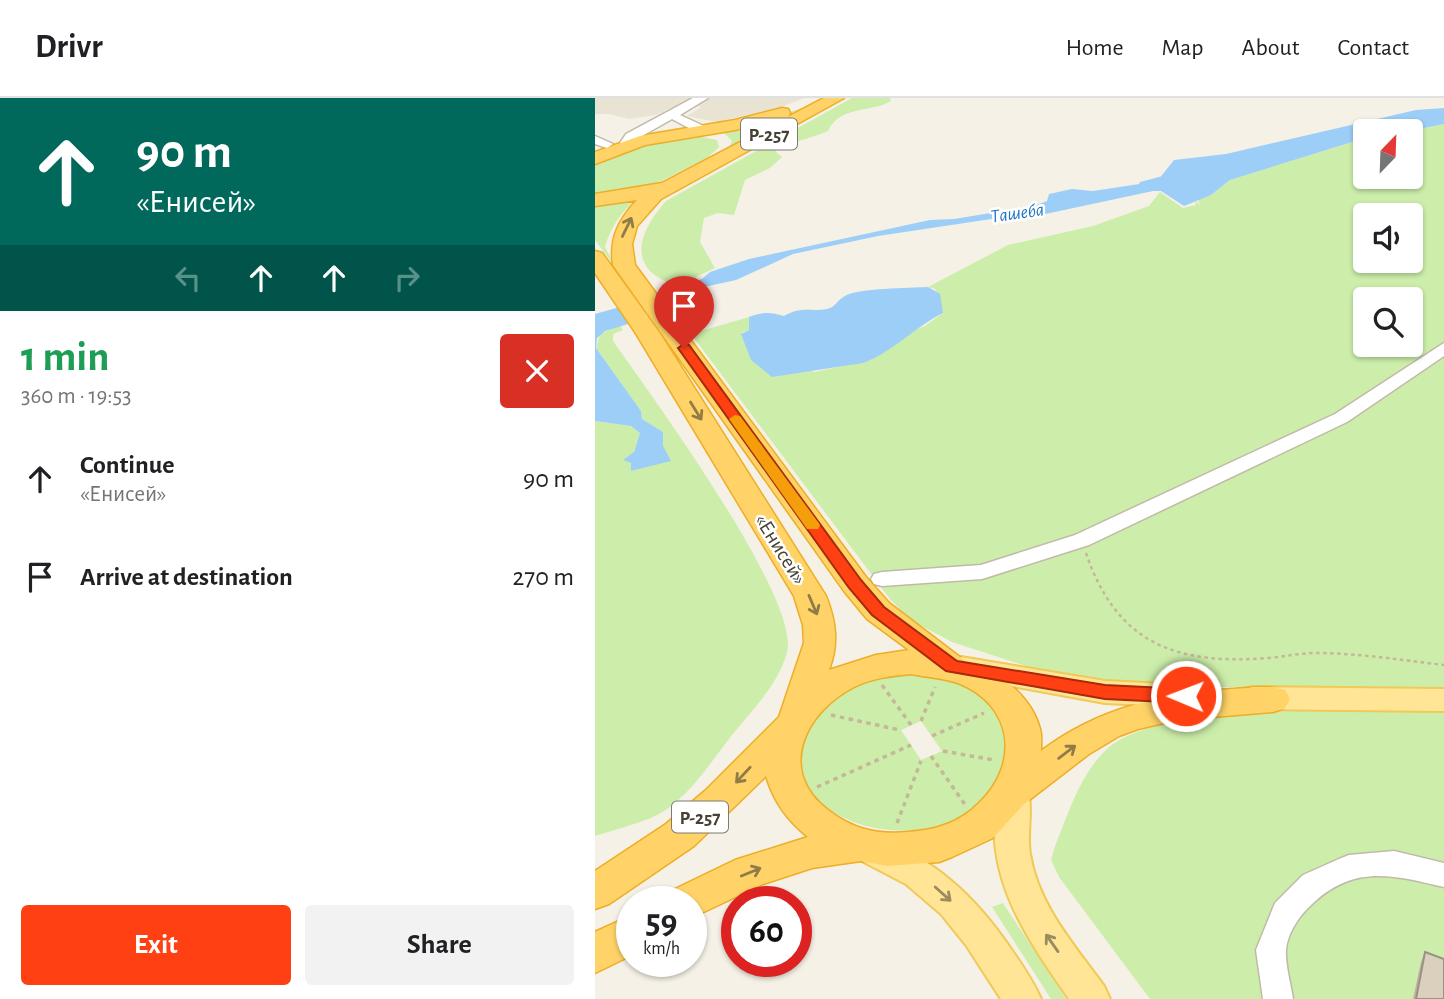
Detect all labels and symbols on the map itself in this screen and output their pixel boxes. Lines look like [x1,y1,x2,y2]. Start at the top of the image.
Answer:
road number: Р-257 [741,118,797,150]
north arrow [1353,119,1423,189]
water label: Ташеба [989,200,1045,227]
one-way arrow [620,217,634,238]
pin [654,276,714,348]
one-way arrow [689,400,703,420]
street label: «Енисей» [751,510,810,588]
one-way arrow [808,594,821,616]
position arrow [1149,659,1223,733]
one-way arrow [1057,744,1075,759]
one-way arrow [735,766,751,784]
road number: Р-257 [672,802,728,832]
one-way arrow [739,865,761,878]
speed limit sign: 60 [721,886,812,977]
one-way arrow [934,886,952,902]
one-way arrow [1045,934,1059,953]

